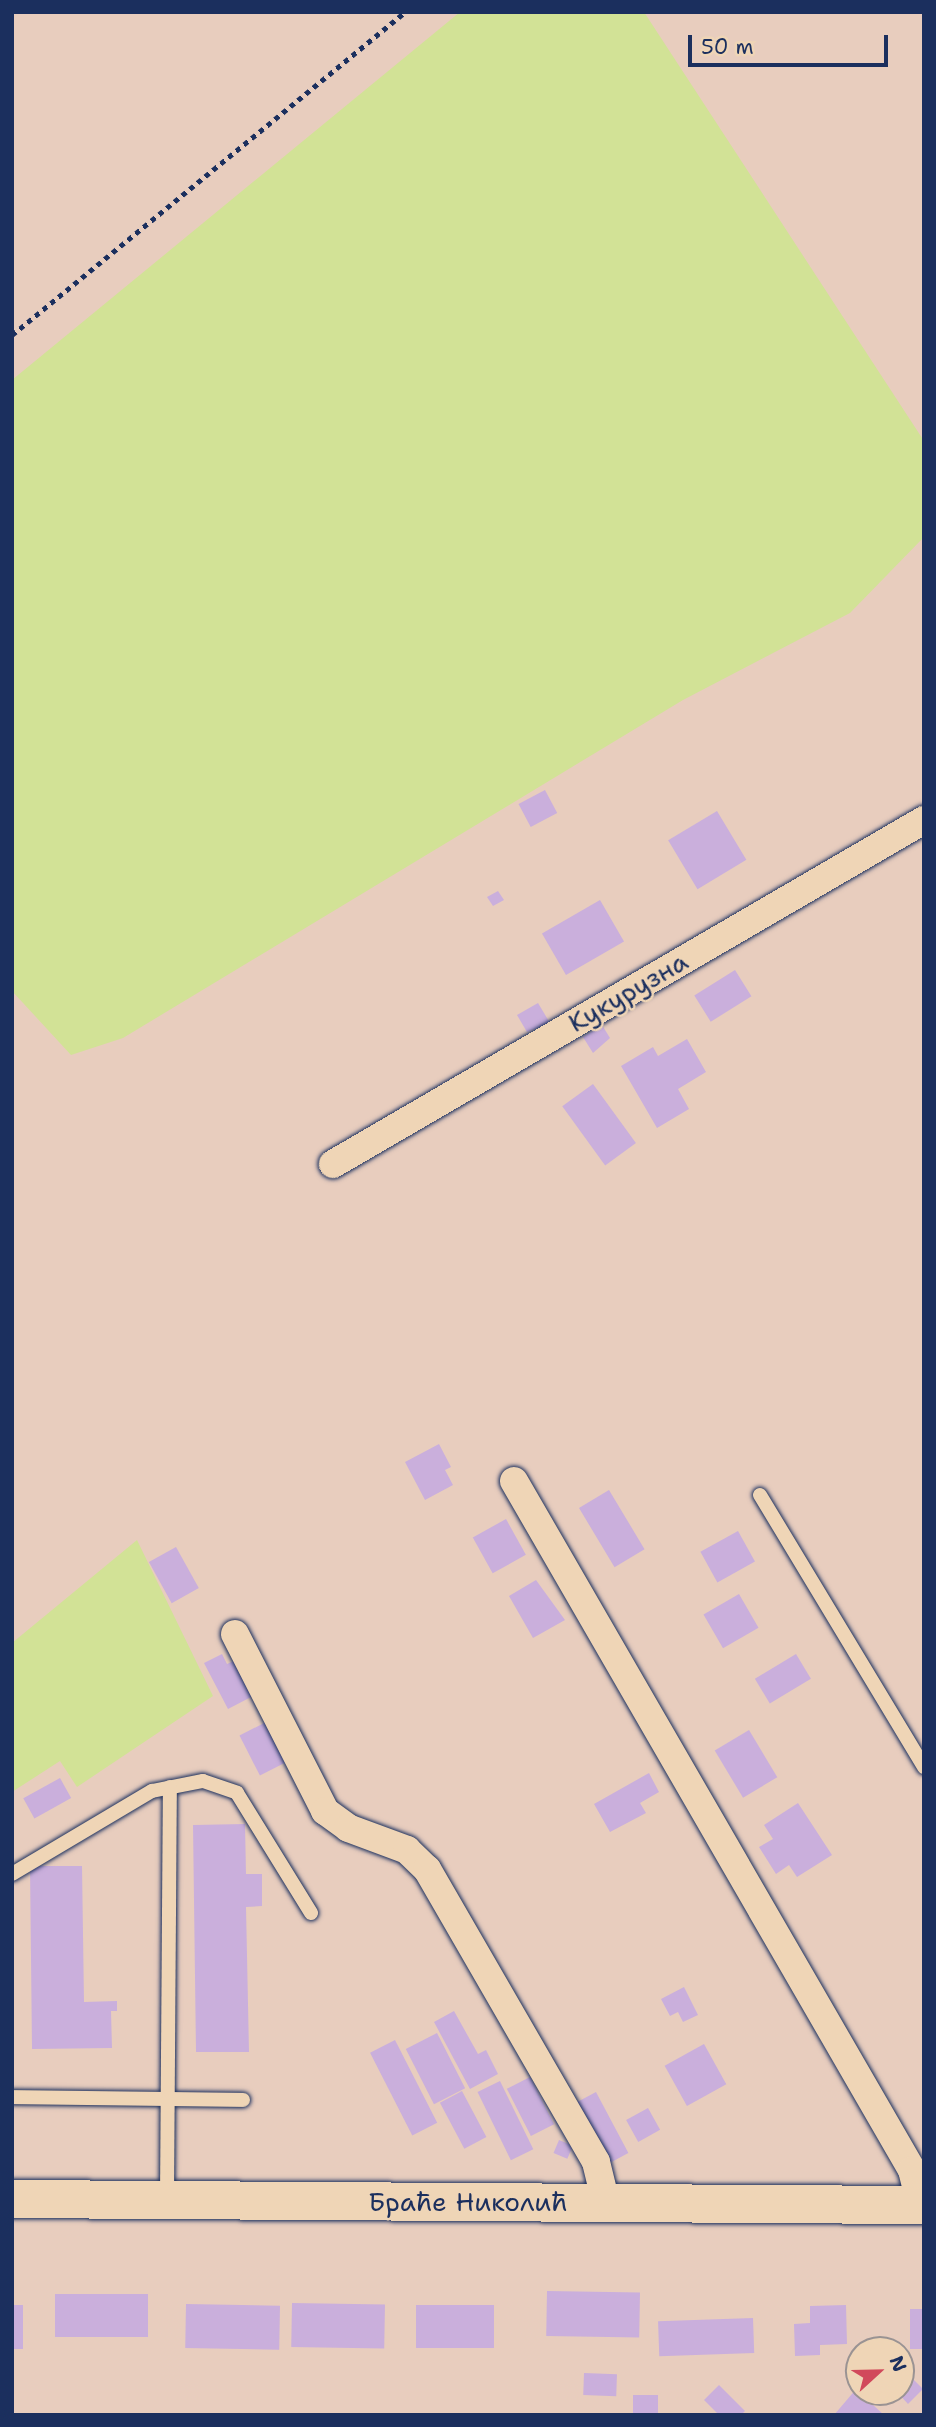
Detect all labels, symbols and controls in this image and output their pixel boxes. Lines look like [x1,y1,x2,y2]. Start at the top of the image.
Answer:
scale bar [691,21,890,65]
text: 50 m [701,33,754,61]
street label: Кукурузна [563,945,693,1039]
street label: Браће Николић [368,2186,568,2218]
north arrow [845,2336,915,2406]
text: N [884,2352,912,2375]

